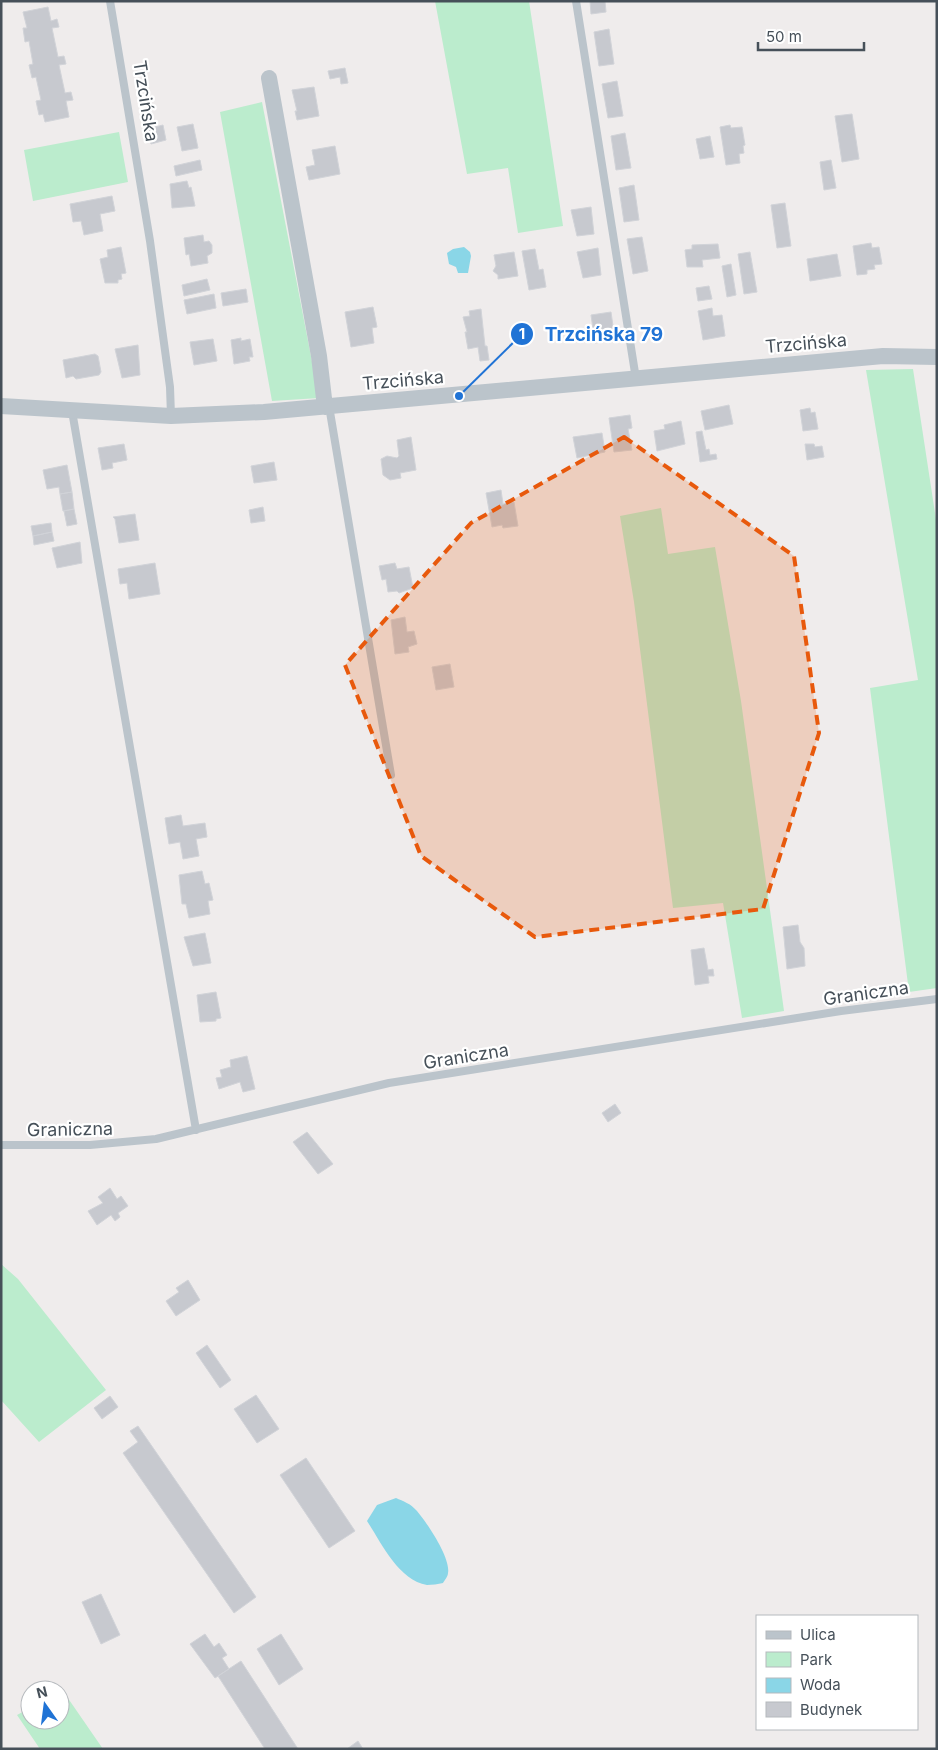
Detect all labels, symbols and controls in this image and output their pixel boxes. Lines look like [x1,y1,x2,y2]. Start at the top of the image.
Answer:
scale bar [758,20,864,52]
text: 50 m [766,27,802,46]
street label: Trzcińska [129,59,163,143]
callout: Trzcińska 79 [510,317,673,351]
text: Trzcińska 79 [545,323,663,346]
text: 1 [519,324,525,343]
street label: Trzcińska [764,329,848,357]
street label: Trzcińska [361,366,445,394]
street label: Graniczna [822,977,910,1009]
street label: Graniczna [422,1039,510,1073]
street label: Graniczna [27,1118,113,1140]
legend [756,1615,918,1730]
text: Ulica [800,1625,836,1644]
text: Park [800,1650,833,1669]
text: Woda [800,1675,841,1694]
north arrow [20,1680,70,1730]
text: N [35,1682,49,1701]
text: Budynek [800,1700,863,1719]

